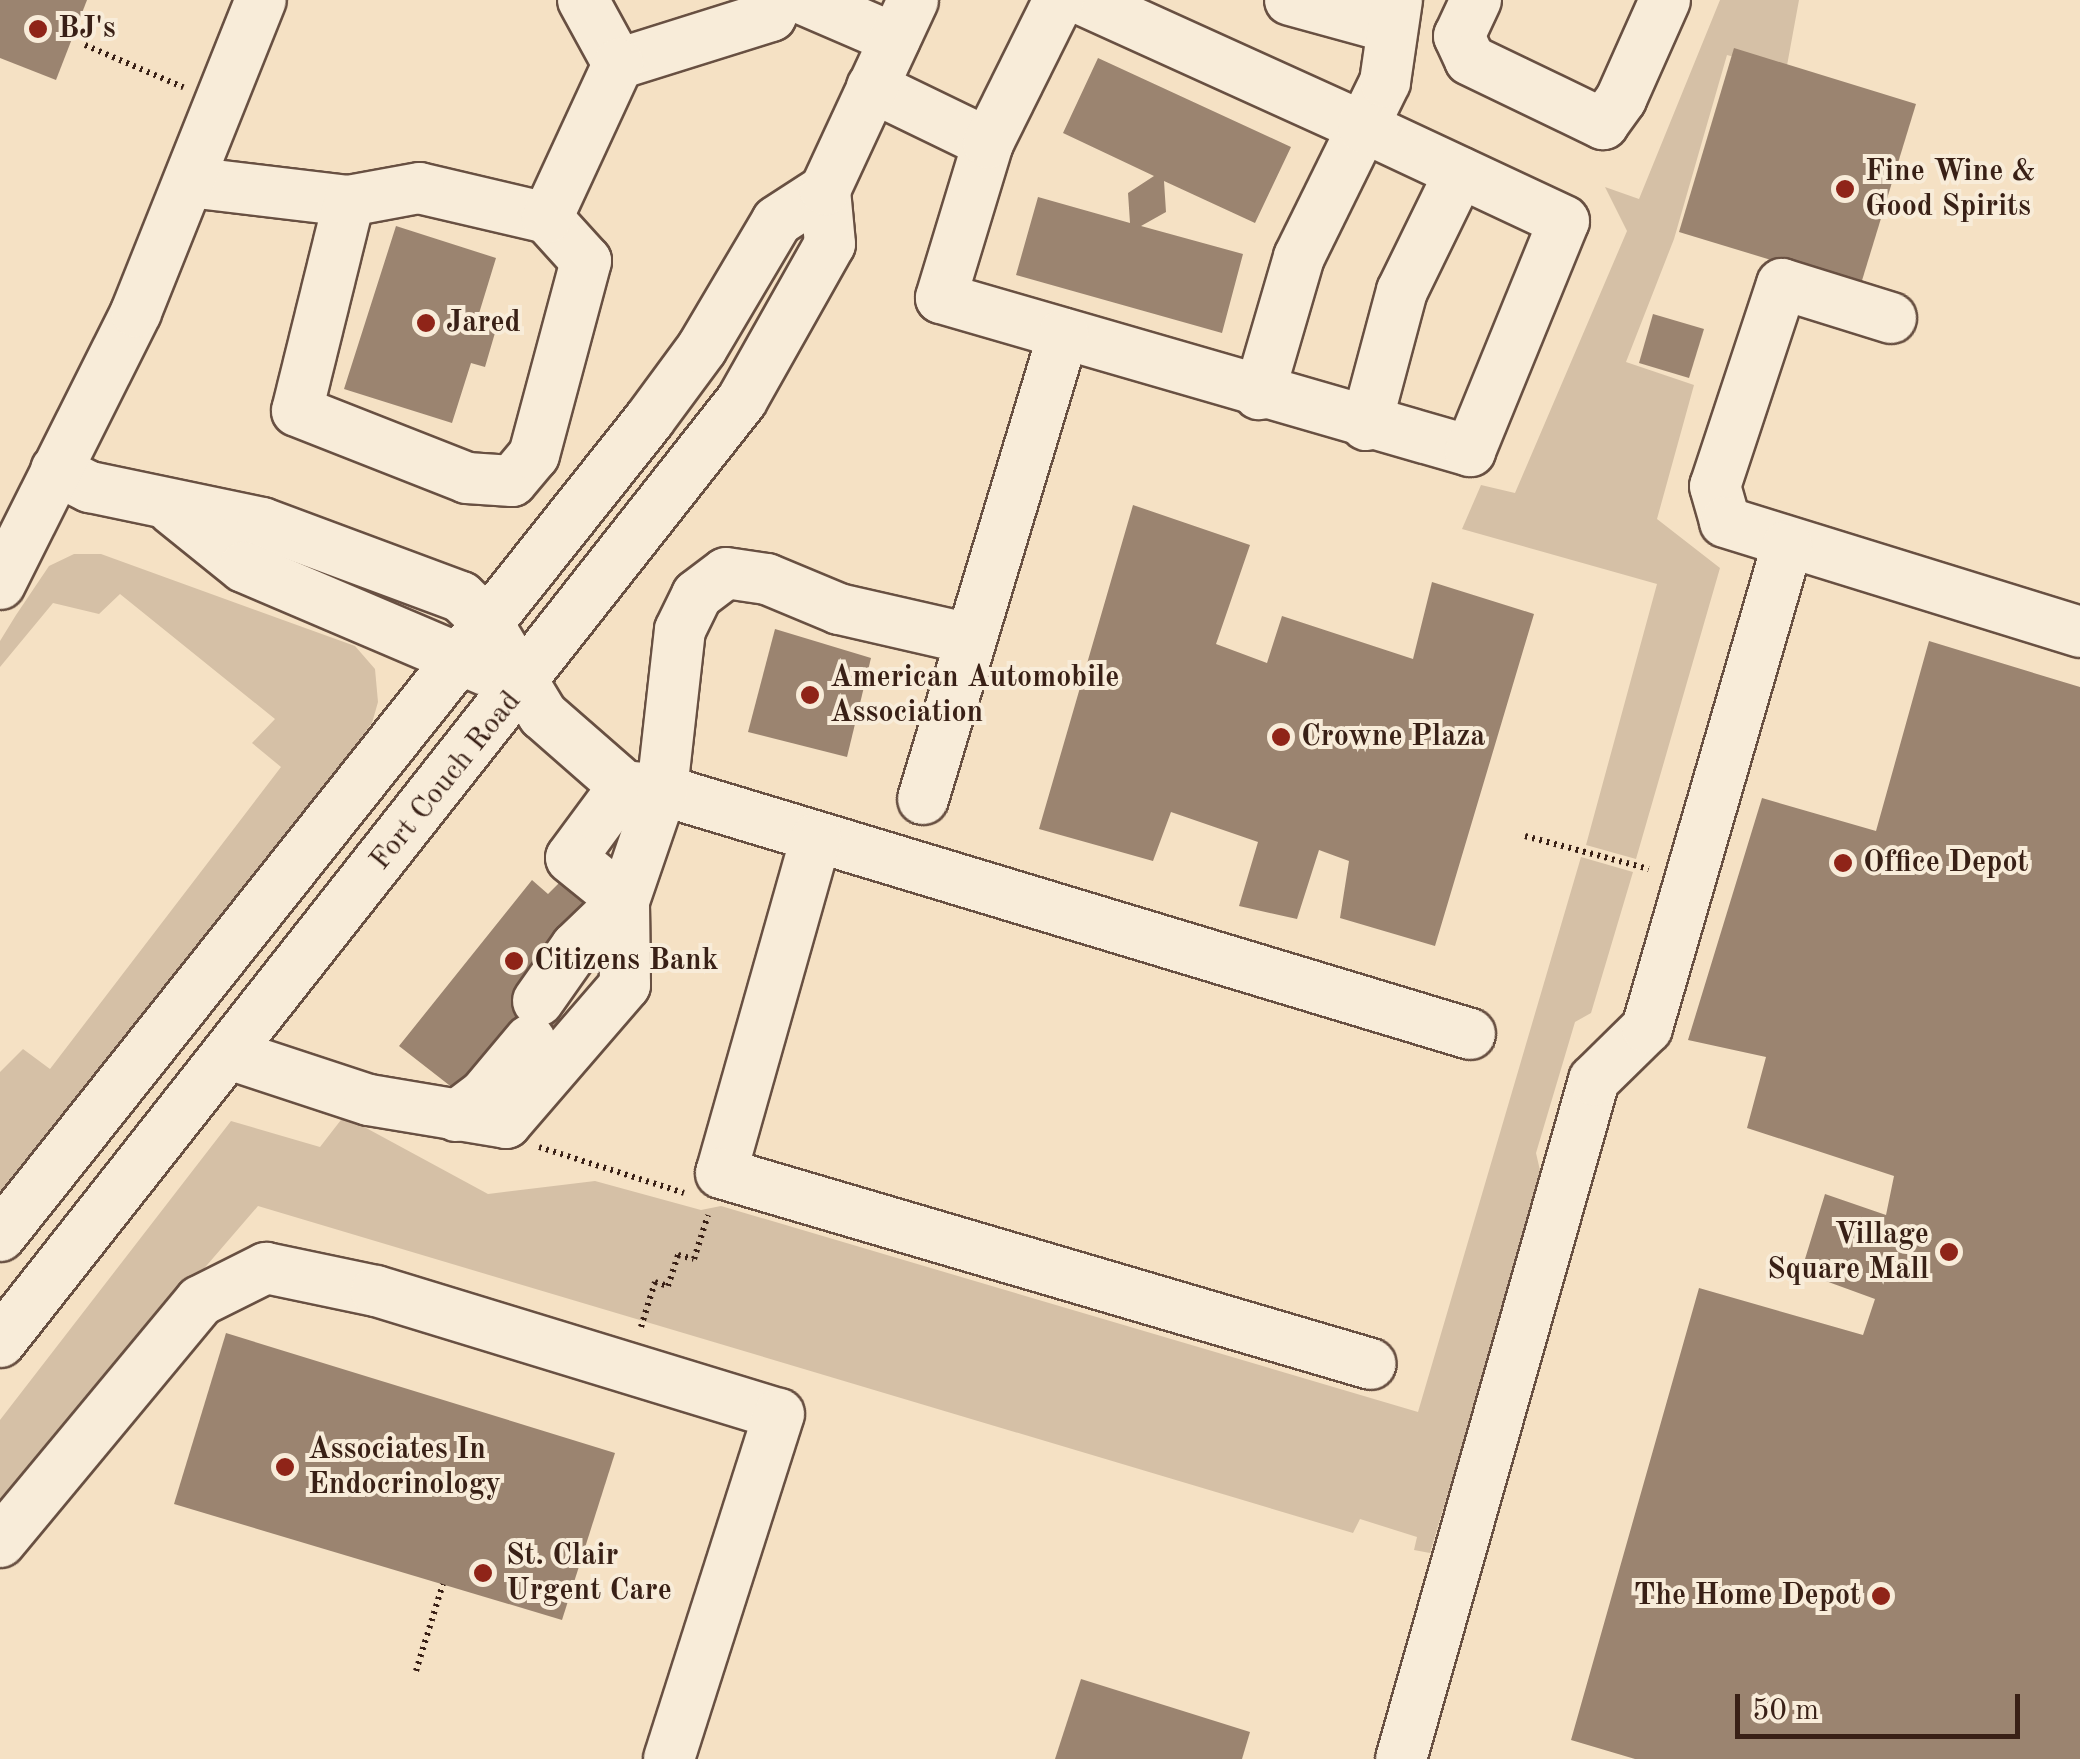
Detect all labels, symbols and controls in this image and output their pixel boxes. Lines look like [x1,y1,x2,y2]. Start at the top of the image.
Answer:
place label: BJ's [58,11,116,47]
marker: BJ's [27,18,49,40]
place label: Fine Wine & Good Spirits [1865,154,2035,224]
marker: Fine Wine & Good Spirits [1834,178,1856,200]
place label: Jared [446,305,521,341]
marker: Jared [415,312,437,334]
place label: American Automobile Association [830,660,1119,730]
street label: Fort Couch Road [363,684,529,878]
marker: American Automobile Association [799,684,821,706]
place label: Crowne Plaza [1301,719,1486,755]
marker: Crowne Plaza [1270,726,1292,748]
place label: Office Depot [1863,845,2028,881]
marker: Office Depot [1832,852,1854,874]
place label: Citizens Bank [534,943,718,979]
marker: Citizens Bank [503,950,525,972]
place label: Village Square Mall [1767,1217,1929,1288]
marker: Village Square Mall [1938,1241,1960,1263]
place label: Associates In Endocrinology [308,1432,501,1502]
marker: Associates In Endocrinology [272,1454,298,1480]
place label: St. Clair Urgent Care [506,1538,672,1608]
marker: St. Clair Urgent Care [470,1560,496,1586]
place label: The Home Depot [1634,1578,1861,1614]
marker: The Home Depot [1870,1585,1892,1607]
scale bar [1740,1674,2025,1736]
text: 50 m [1752,1696,1819,1726]

